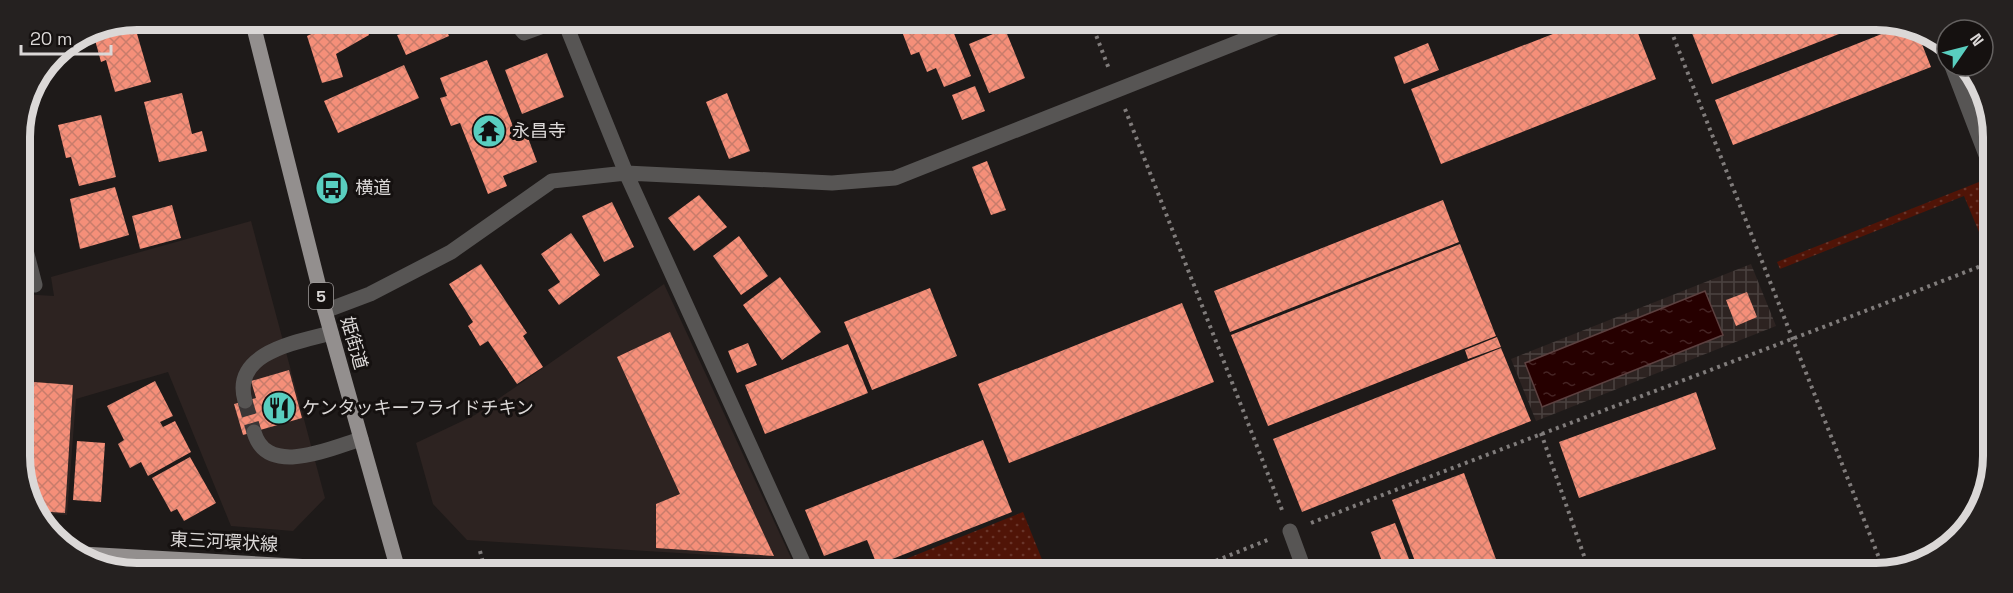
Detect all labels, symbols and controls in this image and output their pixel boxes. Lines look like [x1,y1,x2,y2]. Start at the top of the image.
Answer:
scale bar [21,18,111,56]
north arrow [1935,18,1995,78]
text: 20 m [30,27,73,50]
text: N [1965,29,1989,50]
temple icon: 永昌寺 [471,113,507,149]
place label: 永昌寺 [512,119,566,142]
bus stop icon: 横道 [314,170,350,206]
place label: 横道 [355,176,391,199]
road number: 5 [309,283,333,309]
street label: 姫街道 [336,314,373,372]
restaurant icon: ケンタッキーフライドチキン [261,390,297,426]
place label: ケンタッキーフライドチキン [302,396,534,419]
street label: 東三河環状線 [169,527,279,556]

